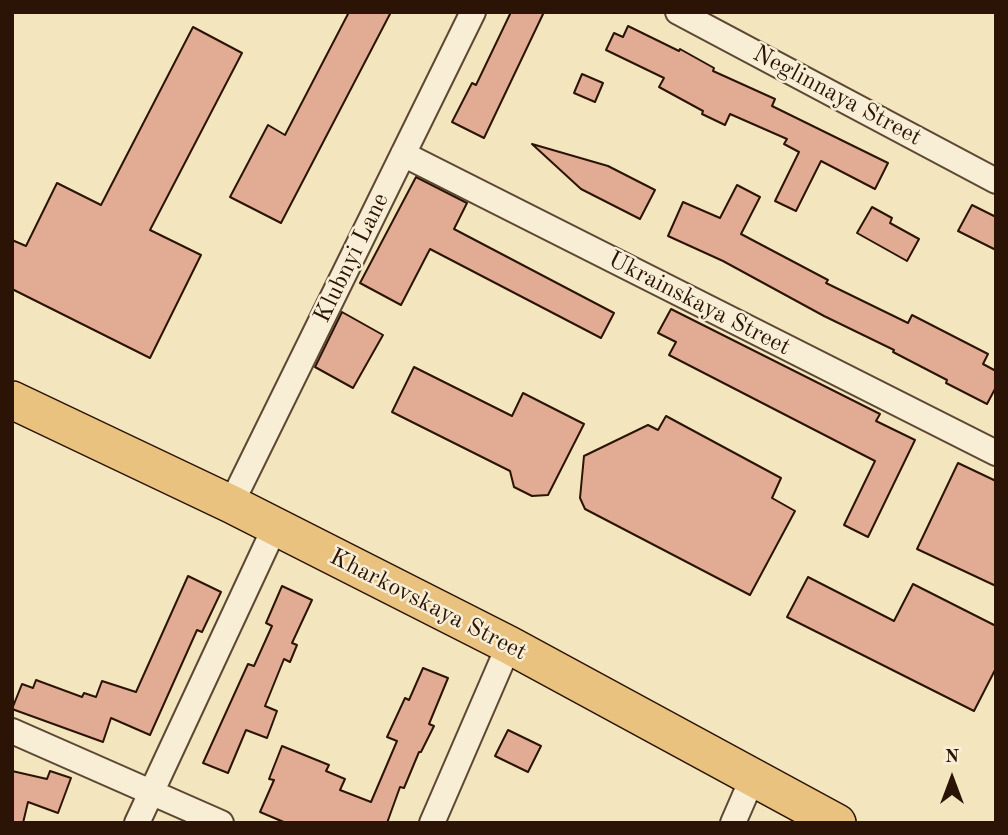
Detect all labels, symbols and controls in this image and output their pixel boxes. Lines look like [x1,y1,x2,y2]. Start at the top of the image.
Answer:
street label: Neglinnaya Street [748,39,926,153]
street label: Klubnyi Lane [308,189,396,327]
street label: Ukrainskaya Street [603,246,795,362]
street label: Kharkovskaya Street [325,543,531,667]
north arrow [917,744,987,814]
text: N [945,748,959,767]

